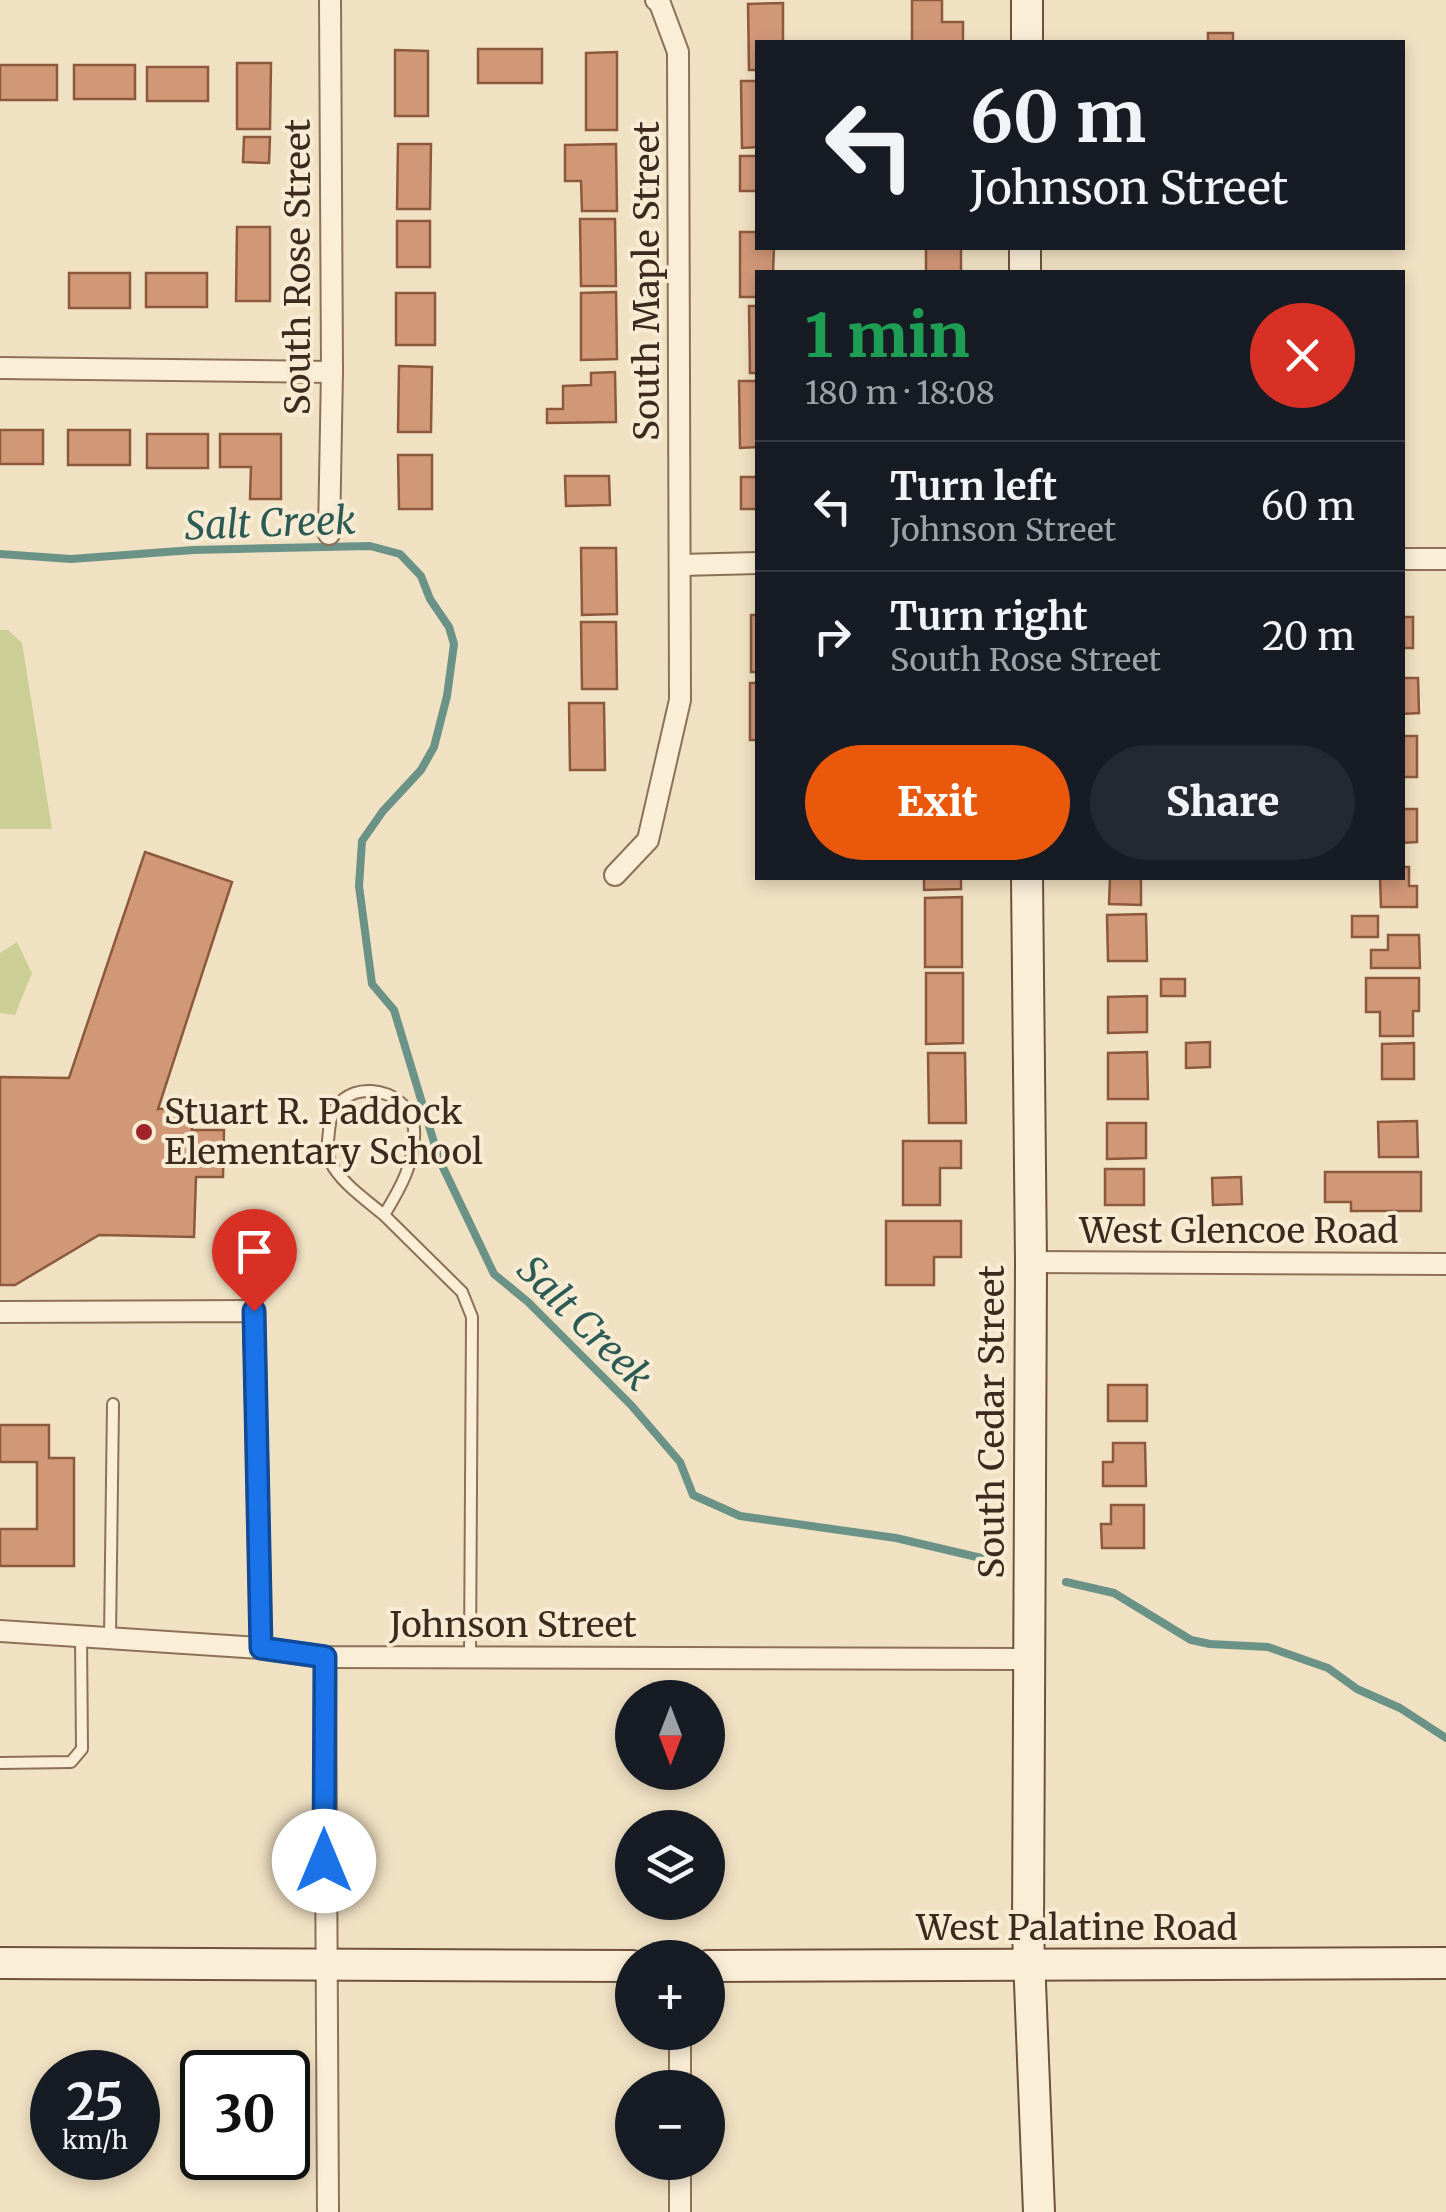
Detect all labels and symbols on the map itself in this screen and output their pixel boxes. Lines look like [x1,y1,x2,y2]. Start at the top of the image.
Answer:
street label: South Rose Street [276,118,320,415]
street label: South Maple Street [625,121,669,441]
water label: Salt Creek [184,497,356,549]
place label: Stuart R. Paddock Elementary School [164,1090,483,1174]
marker: Stuart R. Paddock Elementary School [133,1121,155,1143]
pin [212,1209,297,1312]
street label: West Glencoe Road [1079,1209,1398,1253]
water label: Salt Creek [508,1246,662,1400]
street label: South Cedar Street [970,1265,1014,1579]
street label: Johnson Street [388,1603,637,1647]
north arrow [615,1680,725,1790]
position arrow [272,1809,376,1913]
street label: West Palatine Road [915,1906,1238,1950]
speed limit sign: 30 [180,2050,310,2180]

